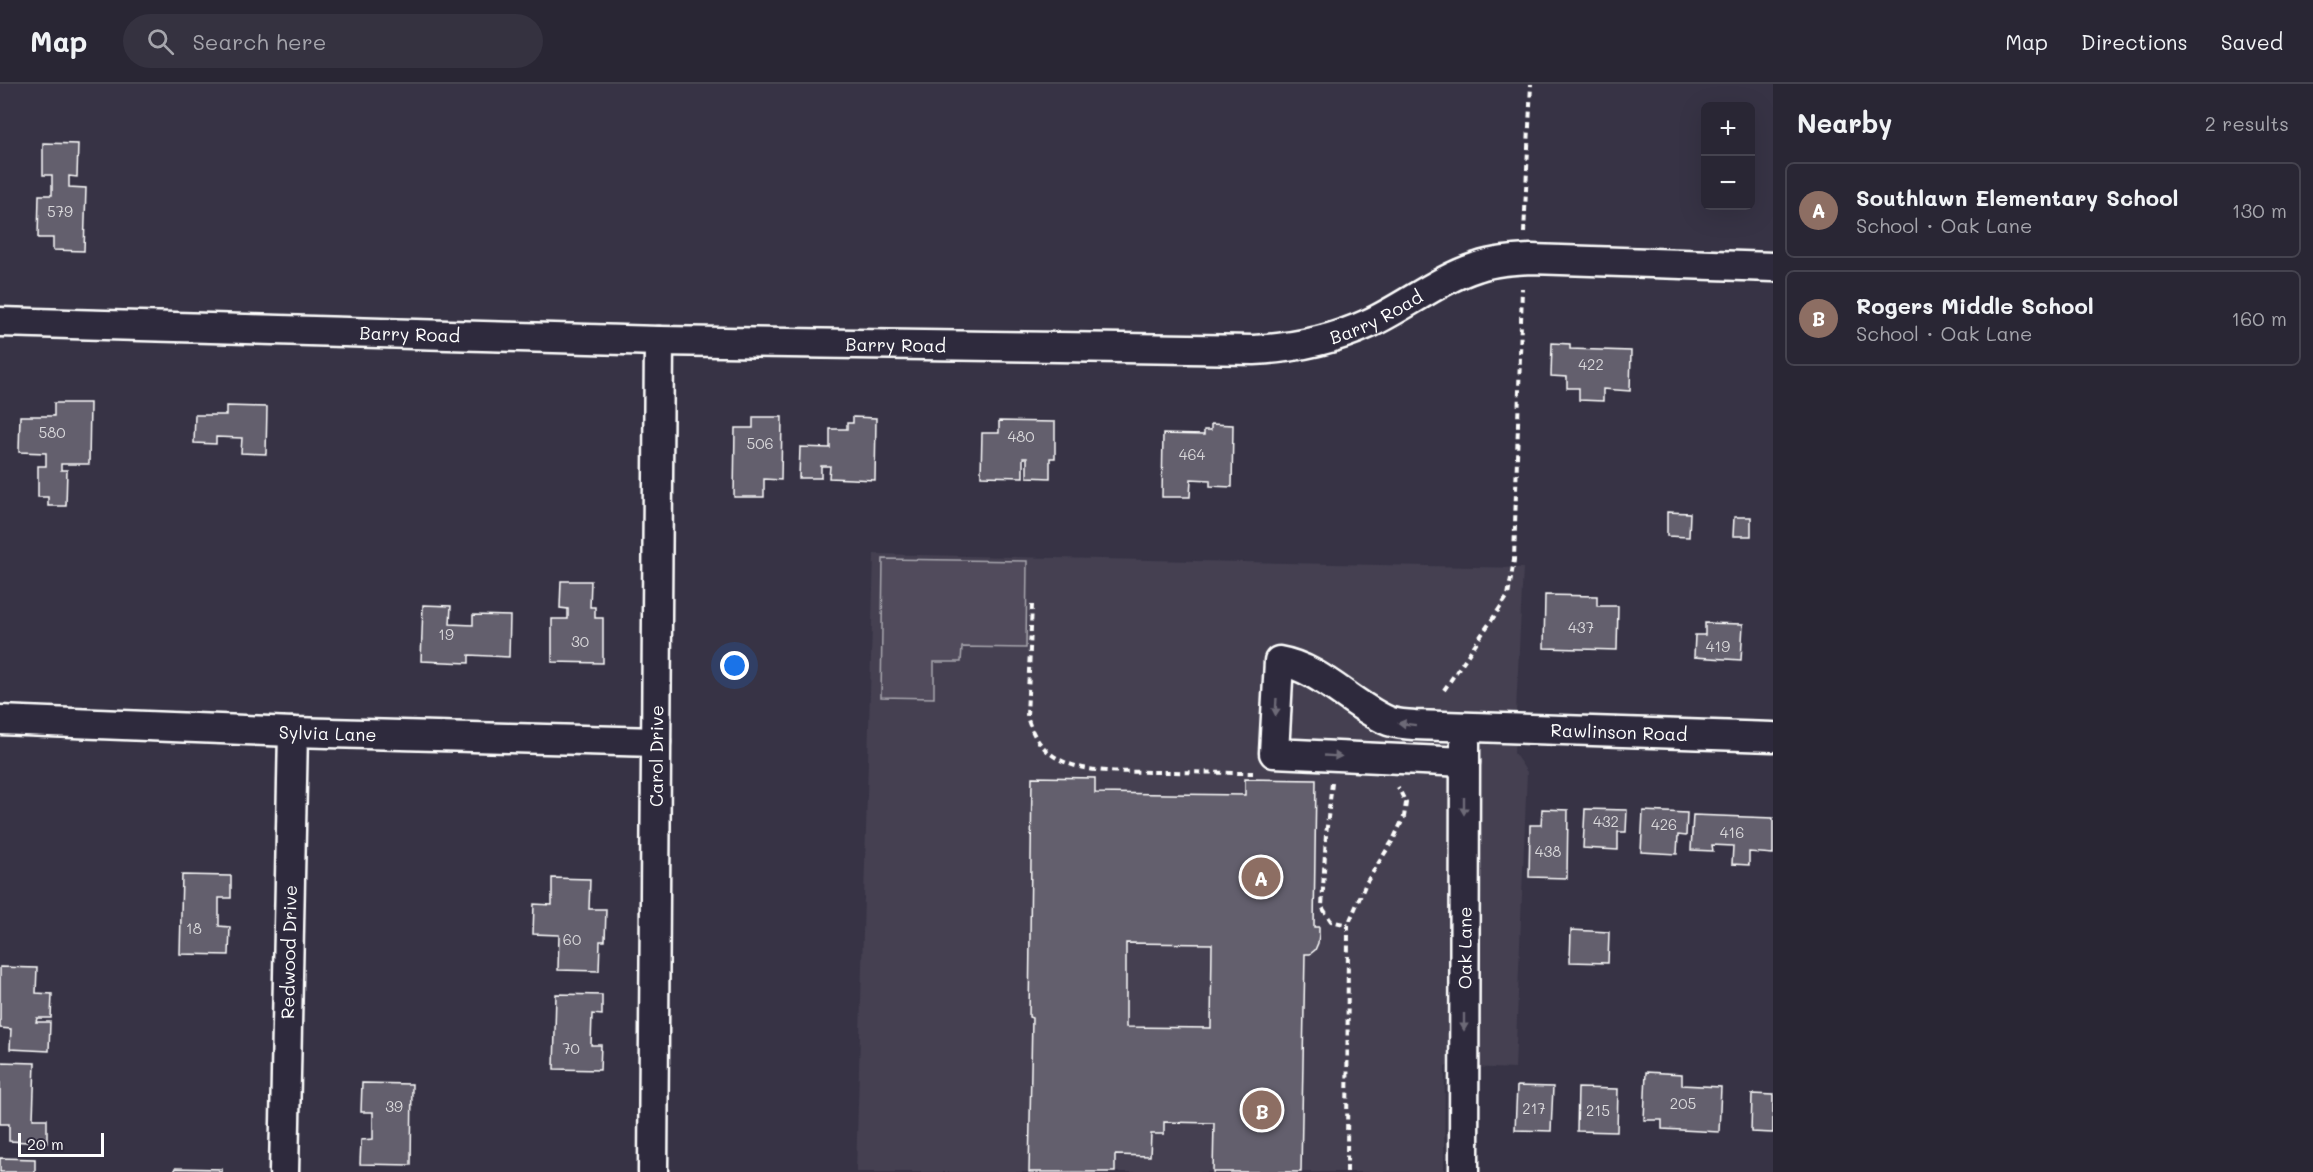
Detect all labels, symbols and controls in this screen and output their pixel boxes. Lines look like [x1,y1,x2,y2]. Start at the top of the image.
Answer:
search box [123,14,543,68]
text: Map [30,23,87,59]
icon: search [144,25,177,58]
text: Search here [192,27,326,56]
text: Map [2005,28,2048,55]
text: Directions [2081,28,2188,55]
text: Saved [2221,28,2283,55]
map controls [1701,102,1755,210]
button: + [1701,102,1755,156]
text: Nearby [1797,106,1892,140]
text: 2 results [2205,110,2289,136]
button: − [1701,156,1755,210]
text: Southlawn Elementary School [1856,183,2179,212]
text: A [1812,197,1825,223]
text: 130 m [2232,197,2287,223]
house number: 579 [47,201,73,221]
text: School · Oak Lane [1856,212,2032,238]
street label: Barry Road [1327,284,1427,349]
text: Rogers Middle School [1856,291,2094,320]
text: B [1812,305,1825,331]
text: 160 m [2231,305,2287,331]
street label: Barry Road [359,320,460,347]
text: School · Oak Lane [1856,320,2032,346]
street label: Barry Road [845,332,946,357]
house number: 422 [1578,354,1604,374]
house number: 580 [38,422,66,442]
house number: 480 [1007,426,1035,446]
house number: 506 [746,433,774,453]
house number: 464 [1179,444,1206,464]
house number: 437 [1568,617,1594,637]
house number: 19 [438,624,454,644]
house number: 30 [571,631,589,651]
house number: 419 [1706,636,1730,656]
your location [720,651,749,680]
one-way arrow [1272,697,1281,716]
street label: Carol Drive [644,705,668,807]
street label: Rawlinson Road [1550,718,1688,746]
street label: Sylvia Lane [278,719,377,746]
one-way arrow [1397,719,1416,729]
one-way arrow [1323,751,1342,760]
one-way arrow [1459,796,1469,815]
house number: 432 [1593,811,1619,831]
house number: 426 [1651,814,1677,834]
house number: 416 [1720,822,1744,842]
house number: 438 [1535,841,1561,861]
pin: A [1242,854,1280,900]
street label: Redwood Drive [275,885,302,1019]
street label: Oak Lane [1452,907,1477,989]
house number: 18 [186,918,202,938]
house number: 60 [563,929,581,949]
one-way arrow [1459,1012,1469,1031]
house number: 70 [562,1038,580,1058]
pin: B [1242,1088,1282,1132]
house number: 205 [1670,1093,1696,1113]
house number: 39 [385,1096,403,1116]
house number: 217 [1522,1098,1546,1118]
house number: 215 [1586,1100,1610,1120]
scale bar [18,1130,104,1158]
text: 20 m [27,1133,64,1154]

